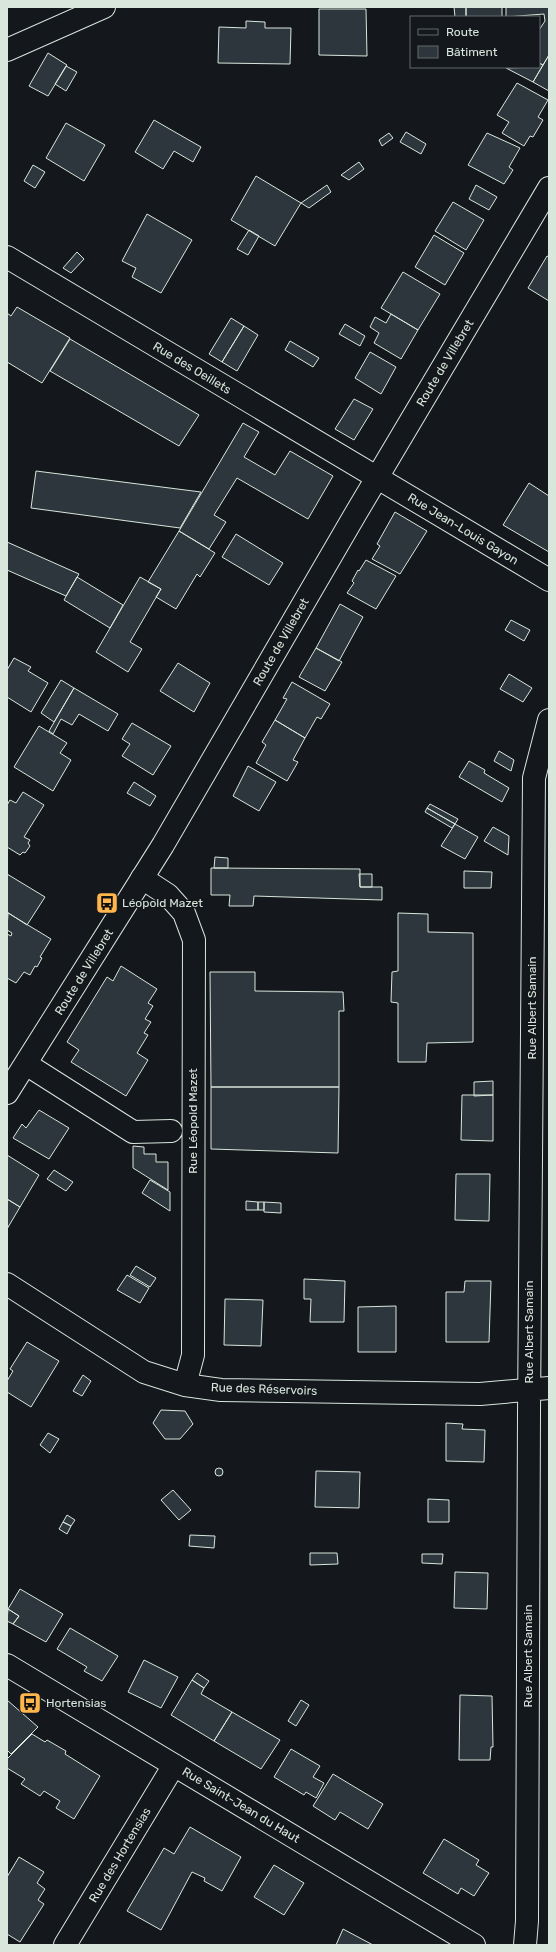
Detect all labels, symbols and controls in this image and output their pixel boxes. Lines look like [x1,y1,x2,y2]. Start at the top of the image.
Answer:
legend [410,16,540,68]
text: Route [446,25,480,39]
text: Bâtiment [446,45,498,59]
street label: Route de Villebret [414,317,477,409]
street label: Rue des Oeillets [150,339,234,397]
street label: Rue Jean-Louis Gayon [405,490,521,568]
street label: Route de Villebret [250,595,312,688]
bus stop icon: Léopold Mazet [94,890,120,916]
place label: Léopold Mazet [122,896,203,910]
street label: Route de Villebret [52,926,116,1018]
street label: Rue Albert Samain [525,957,539,1060]
street label: Rue Léopold Mazet [186,1068,200,1174]
street label: Rue Albert Samain [522,1281,536,1384]
street label: Rue des Réservoirs [211,1380,317,1398]
street label: Rue Albert Samain [521,1605,535,1708]
bus stop icon: Hortensias [17,1690,43,1716]
place label: Hortensias [46,1696,106,1710]
street label: Rue Saint-Jean du Haut [180,1764,303,1846]
street label: Rue des Hortensias [86,1805,154,1905]

